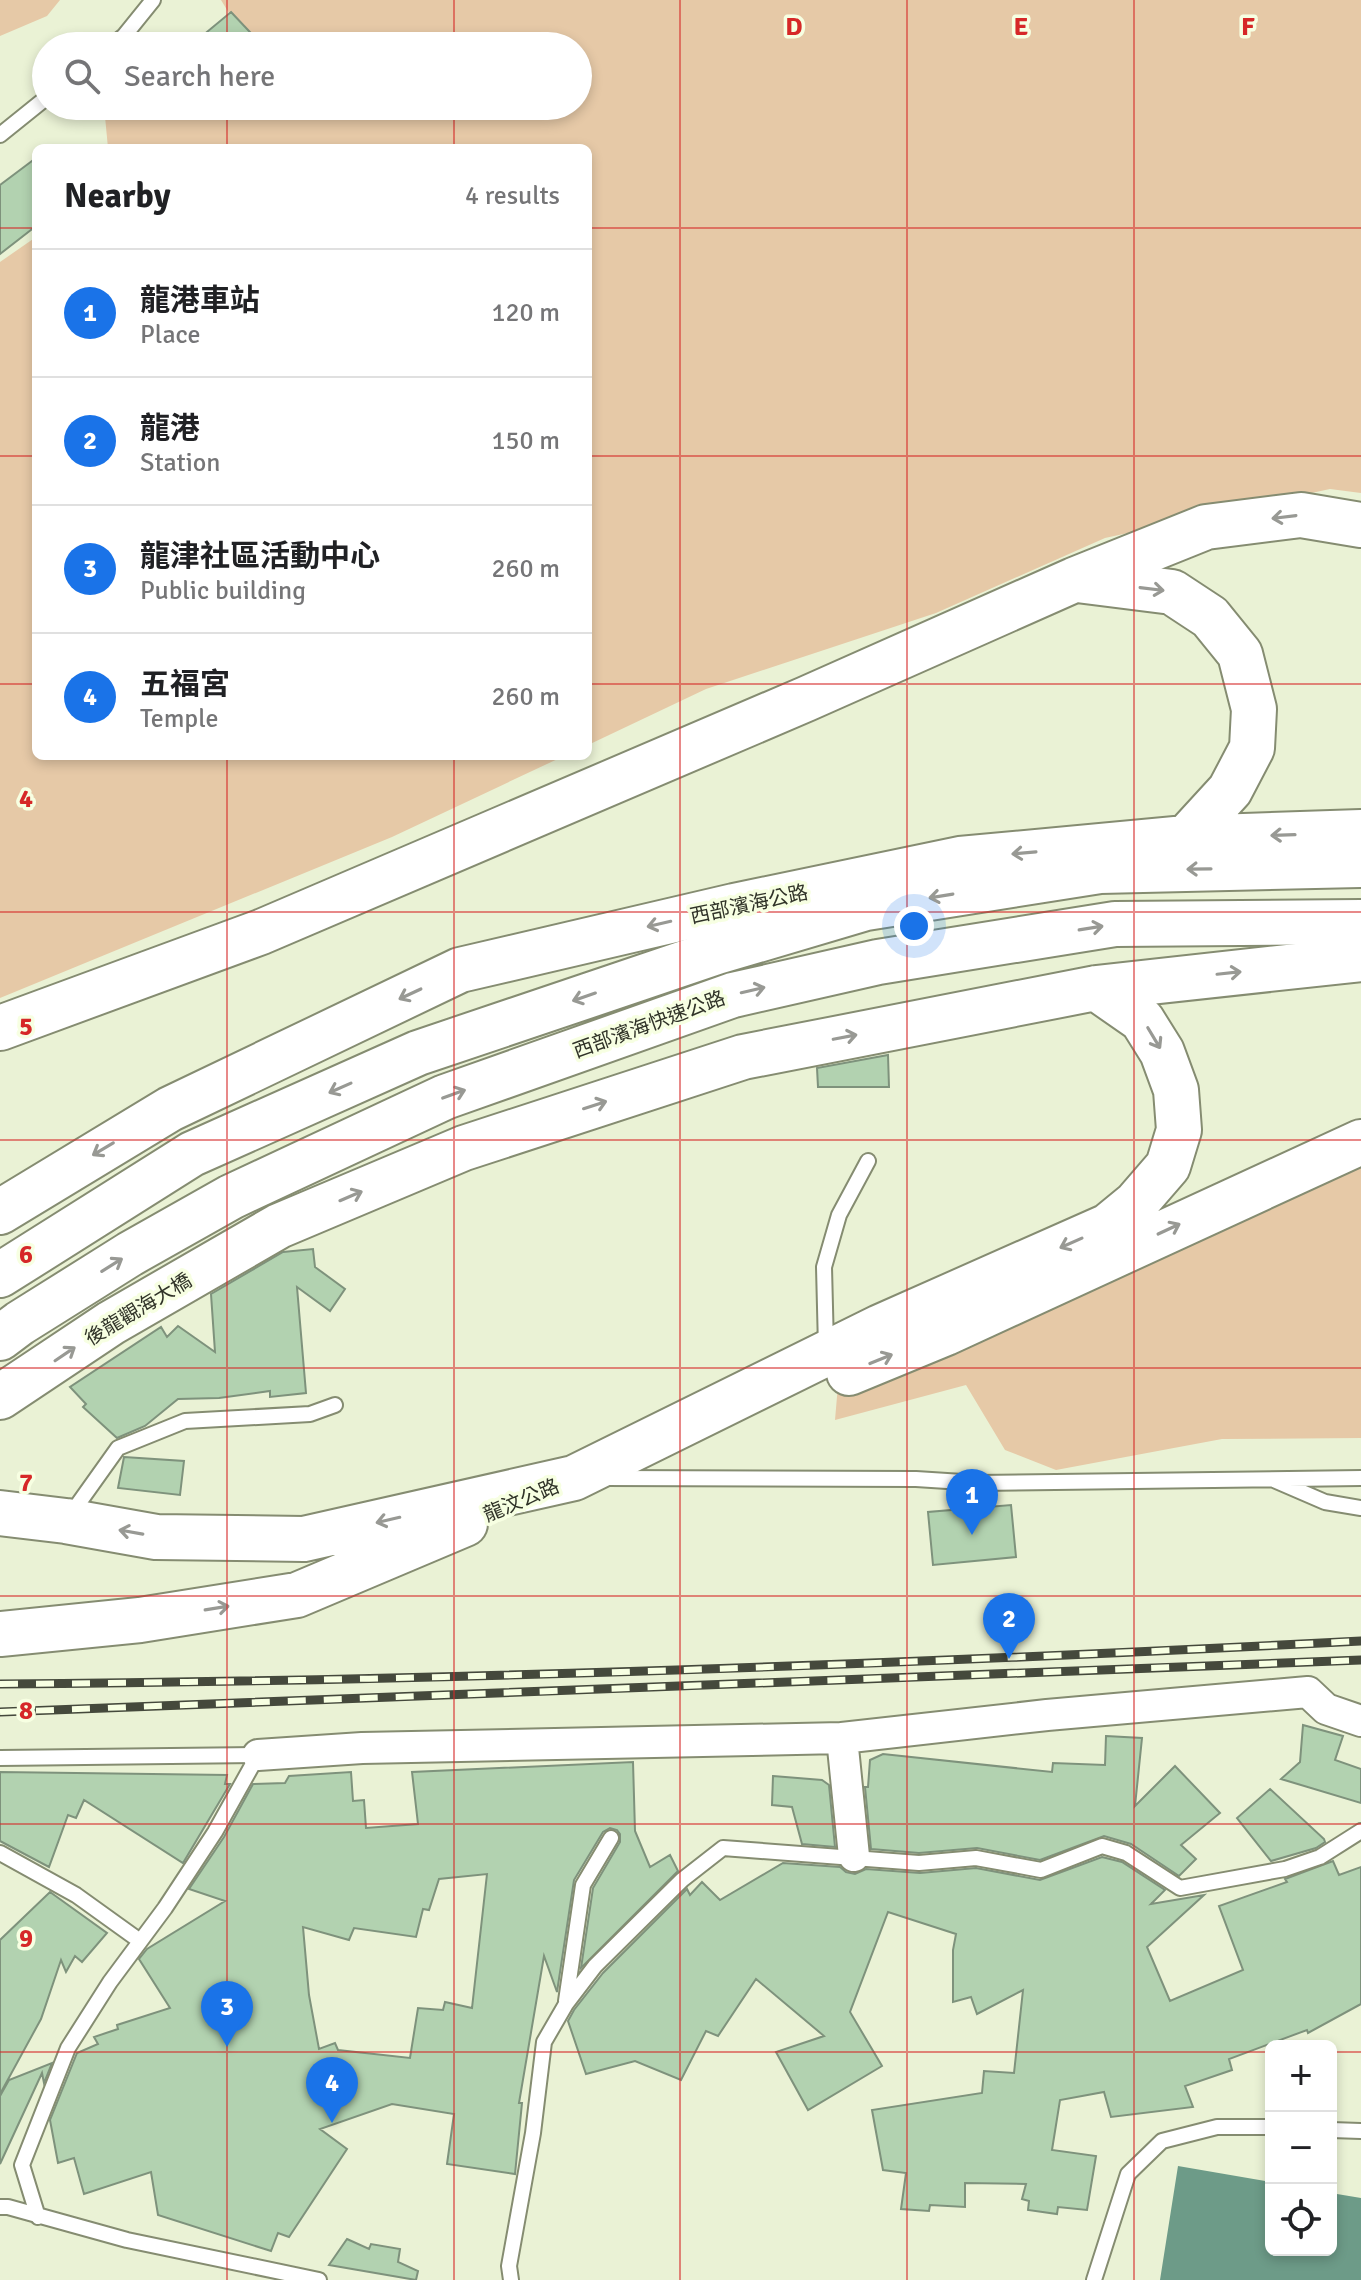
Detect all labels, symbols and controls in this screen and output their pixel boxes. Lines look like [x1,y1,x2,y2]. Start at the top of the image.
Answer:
text: D [785,11,803,43]
text: E [1014,11,1028,43]
text: F [1241,11,1255,43]
search box [32,32,592,120]
icon: search [60,54,104,98]
text: Search here [124,58,275,95]
text: Nearby [64,175,171,217]
text: 4 results [465,180,560,212]
text: 龍港車站 [140,282,260,319]
text: 1 [83,297,97,329]
text: 120 m [491,297,560,329]
text: Place [140,319,201,351]
text: 龍港 [140,410,200,447]
text: 2 [83,425,97,457]
text: 150 m [491,425,560,457]
text: Station [140,447,221,479]
one-way arrow [1272,510,1297,525]
text: 龍津社區活動中心 [140,538,380,575]
text: 3 [83,553,97,585]
text: 260 m [491,553,560,585]
text: Public building [140,575,306,607]
one-way arrow [1138,582,1164,597]
text: 五福宮 [140,666,230,703]
text: 4 [83,681,97,713]
text: 260 m [491,681,560,713]
text: Temple [140,703,219,735]
text: 4 [19,783,33,815]
one-way arrow [1270,827,1297,842]
one-way arrow [1011,846,1038,861]
one-way arrow [1186,861,1213,876]
street label: 西部濱海公路 [688,880,810,929]
one-way arrow [929,890,954,905]
your location [894,906,934,946]
one-way arrow [647,917,672,932]
one-way arrow [1078,920,1103,935]
one-way arrow [1216,966,1242,981]
one-way arrow [739,982,765,997]
street label: 西部濱海快速公路 [570,985,729,1064]
one-way arrow [398,987,422,1002]
one-way arrow [571,990,596,1005]
text: 5 [19,1011,33,1043]
one-way arrow [1145,1027,1162,1049]
one-way arrow [832,1028,857,1043]
one-way arrow [328,1081,353,1096]
one-way arrow [441,1086,466,1100]
one-way arrow [582,1097,607,1112]
one-way arrow [92,1141,115,1157]
one-way arrow [338,1187,363,1202]
one-way arrow [1157,1221,1181,1236]
one-way arrow [1060,1236,1084,1251]
text: 6 [19,1239,33,1271]
one-way arrow [100,1257,123,1273]
street label: 後龍觀海大橋 [80,1268,196,1351]
one-way arrow [53,1346,75,1362]
one-way arrow [868,1351,893,1366]
text: 7 [19,1467,33,1499]
pin: 1 [946,1469,998,1535]
street label: 龍汶公路 [479,1473,563,1528]
one-way arrow [376,1514,402,1529]
one-way arrow [119,1524,144,1539]
pin: 2 [983,1593,1035,1659]
one-way arrow [204,1600,229,1615]
text: 8 [19,1695,33,1727]
text: 9 [19,1923,33,1955]
pin: 3 [201,1981,253,2047]
map controls [1265,2040,1337,2256]
button: + [1265,2040,1337,2112]
pin: 4 [306,2057,358,2123]
button: − [1265,2112,1337,2184]
button: locate [1265,2184,1337,2256]

